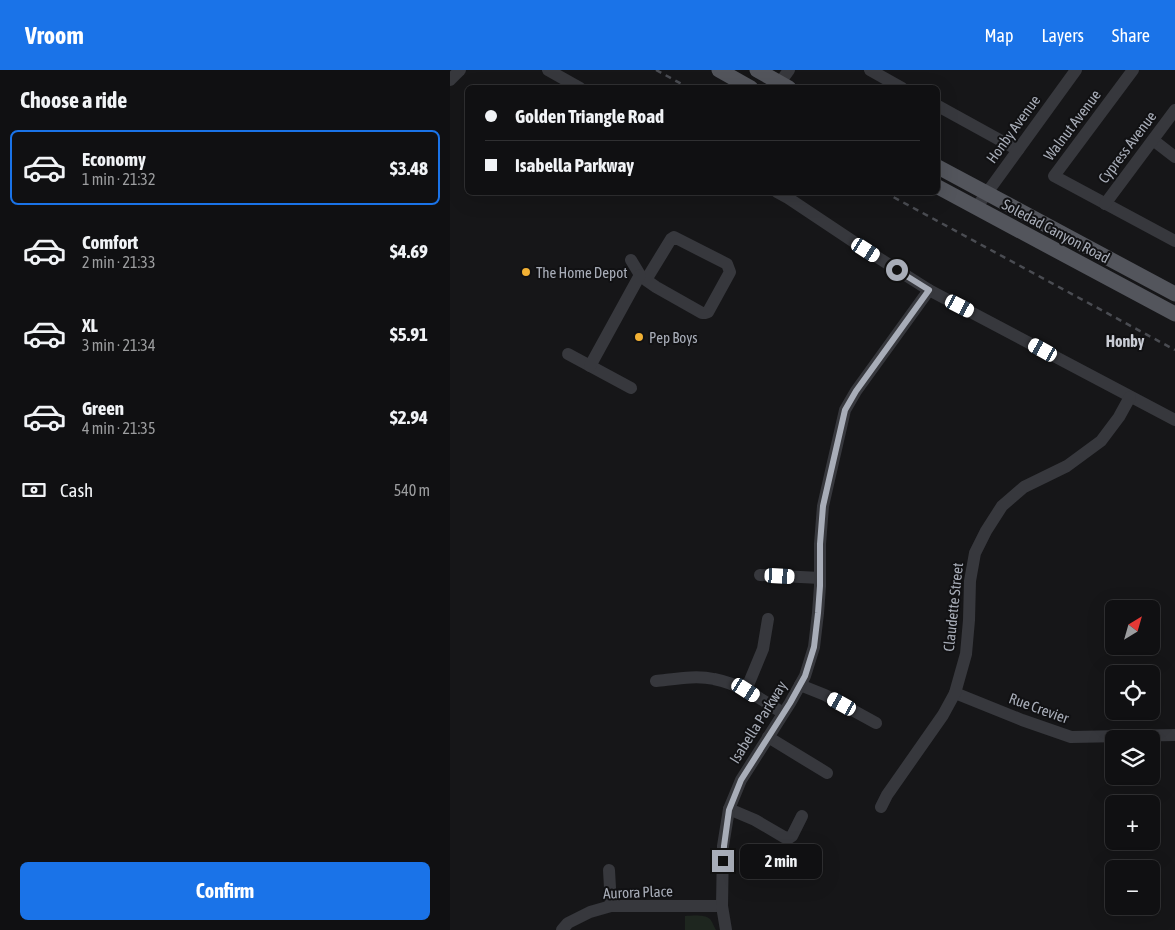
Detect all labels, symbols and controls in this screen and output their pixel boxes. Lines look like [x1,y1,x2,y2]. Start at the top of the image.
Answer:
text: Vroom [25,22,84,49]
text: Map [984,25,1013,46]
text: Layers [1041,25,1084,46]
text: Share [1112,25,1150,46]
street label: Walnut Avenue [1040,86,1104,164]
text: Choose a ride [20,87,127,113]
street label: Honby Avenue [983,92,1043,166]
text: Golden Triangle Road [515,105,664,127]
street label: Cypress Avenue [1094,108,1160,186]
icon: car [22,145,67,190]
text: Economy [82,148,146,170]
text: Isabella Parkway [515,154,634,176]
text: $3.48 [390,157,428,179]
text: 1 min · 21:32 [82,170,155,188]
street label: Soledad Canyon Road [999,196,1113,266]
icon: car [22,228,67,273]
text: Comfort [82,231,138,253]
car [849,236,882,264]
text: $4.69 [390,240,428,262]
text: 2 min · 21:33 [82,253,155,271]
route start [886,259,908,281]
place label: The Home Depot [536,264,628,281]
marker: The Home Depot [520,266,532,278]
car [943,293,976,319]
icon: car [22,311,67,356]
text: XL [82,314,98,336]
text: $5.91 [390,323,428,345]
place label: Pep Boys [649,329,698,346]
marker: Pep Boys [633,331,645,343]
district label: Honby [1106,332,1145,350]
text: 3 min · 21:34 [82,336,155,354]
car [1026,336,1059,364]
icon: car [22,394,67,439]
text: Green [82,397,124,419]
text: $2.94 [390,406,428,428]
text: 4 min · 21:35 [82,419,155,437]
icon: cash [20,476,48,504]
text: Cash [60,479,93,501]
text: 540 m [394,481,430,499]
street label: Claudette Street [940,562,966,652]
car [764,568,795,584]
north arrow [1105,600,1160,655]
map controls [1105,600,1160,915]
button: locate [1105,665,1160,720]
car [729,676,762,704]
street label: Isabella Parkway [726,678,790,766]
street label: Rue Crevier [1007,689,1072,727]
car [825,690,858,718]
button: layers [1105,730,1160,785]
button: + [1105,795,1160,850]
callout: 2 min [740,844,823,878]
route end [712,850,734,872]
text: 2 min [765,852,797,870]
button: − [1105,860,1160,915]
button: Confirm [20,862,430,920]
street label: Aurora Place [603,882,673,902]

